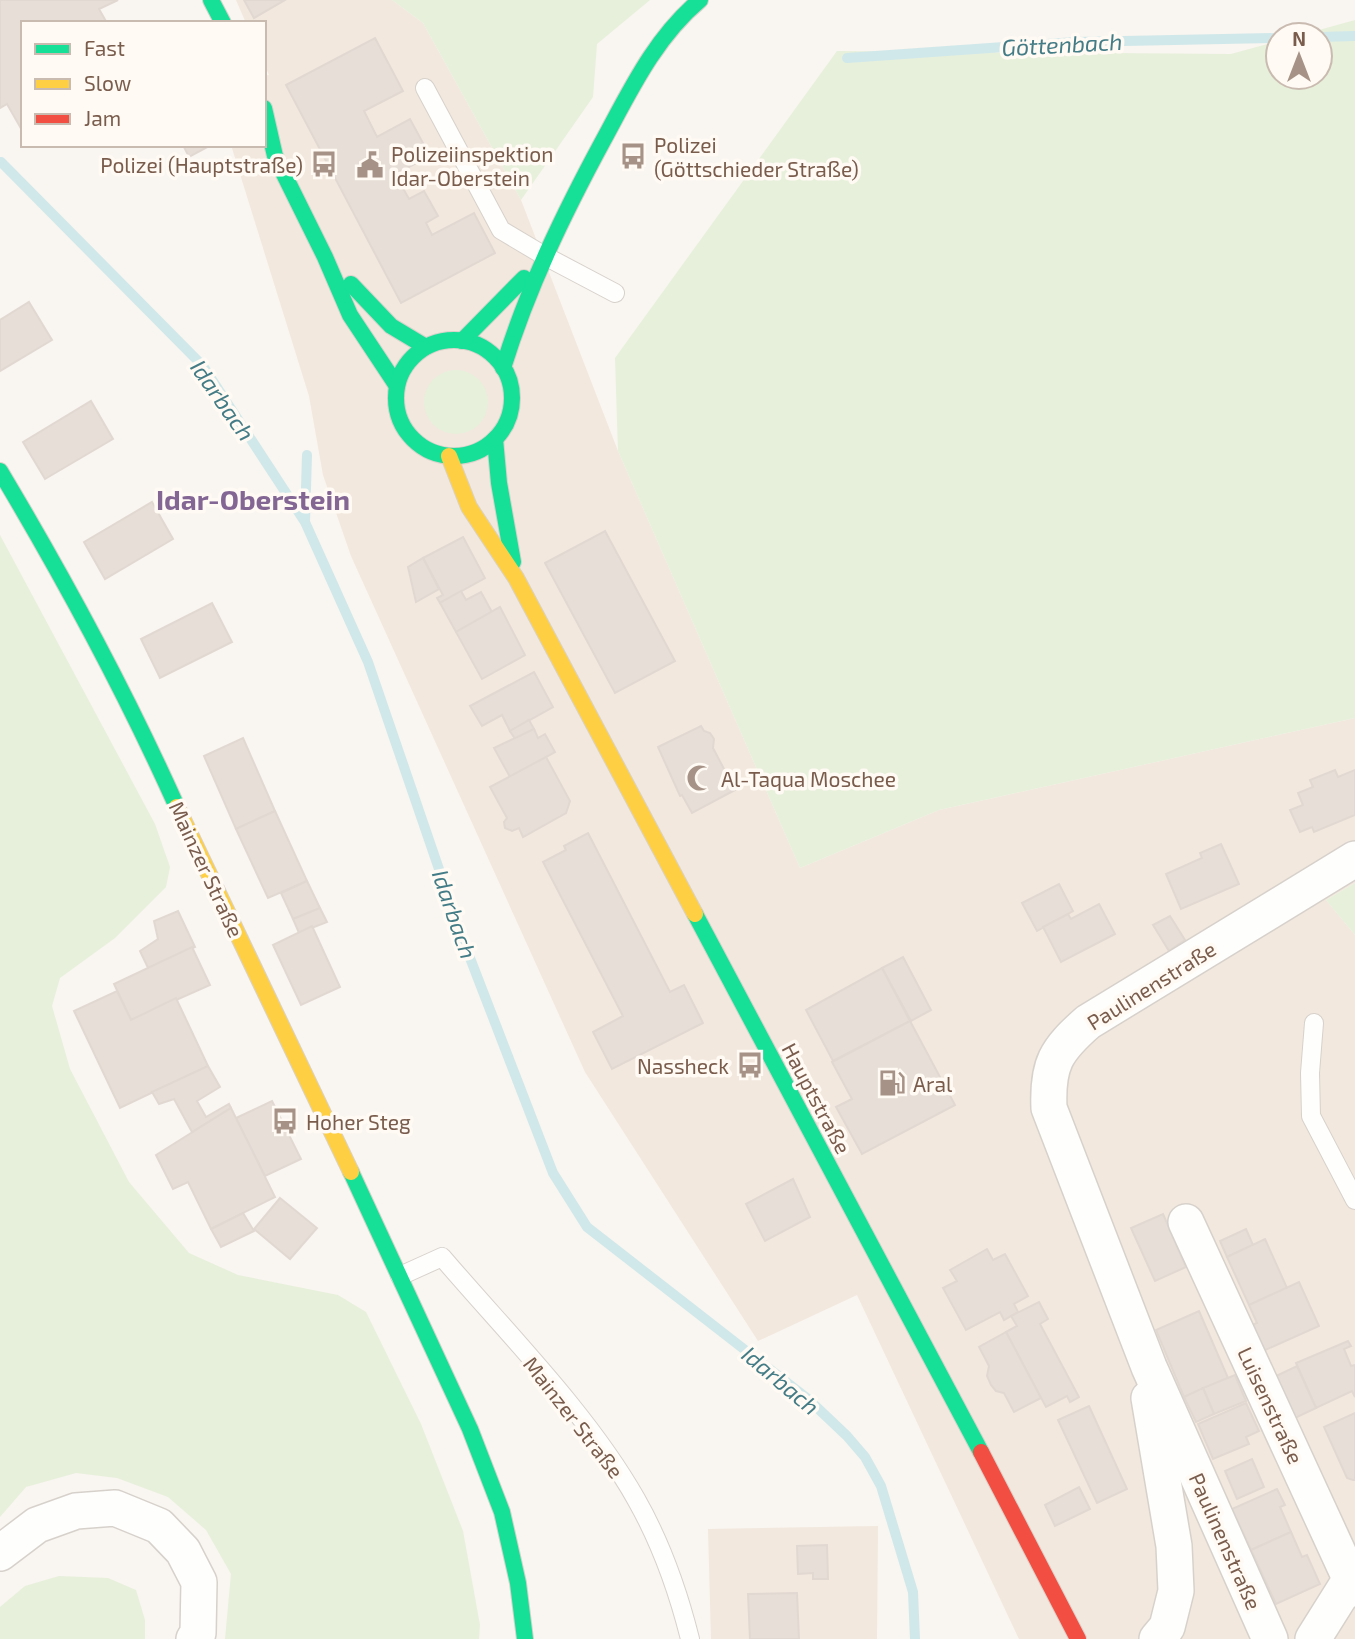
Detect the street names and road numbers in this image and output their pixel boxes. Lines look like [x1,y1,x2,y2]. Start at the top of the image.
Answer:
street label: Mainzer Straße [165,797,249,941]
street label: Paulinenstraße [1082,935,1220,1035]
street label: Hauptstraße [777,1038,857,1158]
street label: Luisenstraße [1233,1343,1309,1467]
street label: Mainzer Straße [519,1351,629,1483]
street label: Paulinenstraße [1185,1469,1267,1613]

